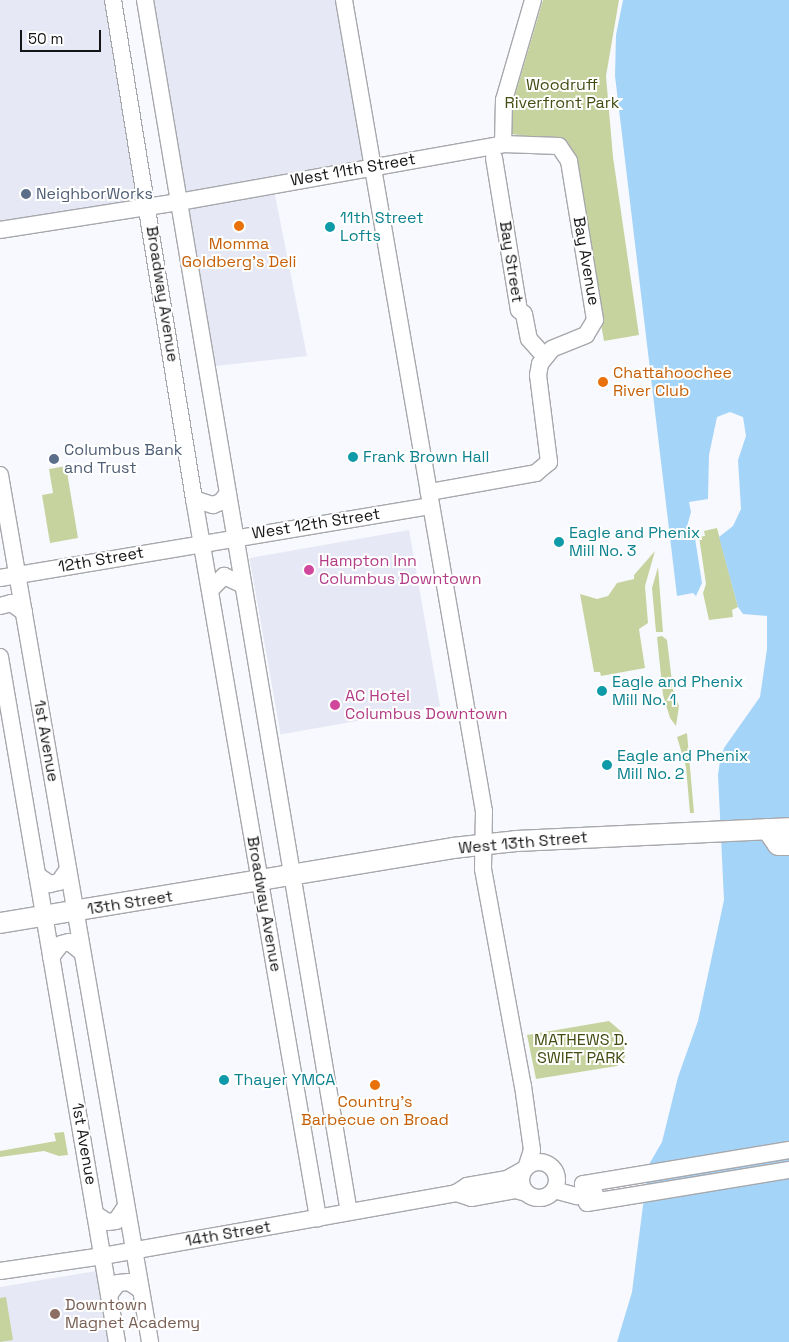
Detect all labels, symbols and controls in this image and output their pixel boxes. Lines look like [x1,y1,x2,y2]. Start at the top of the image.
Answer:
scale bar [22,20,104,52]
text: 50 m [28,29,63,48]
park label: Woodruff Riverfront Park [505,75,619,113]
street label: West 11th Street [289,150,417,190]
place label: NeighborWorks [36,184,153,204]
marker: NeighborWorks [20,188,32,200]
place label: 11th Street Lofts [340,208,424,246]
street label: Bay Avenue [569,215,603,307]
marker: Momma Goldberg's Deli [233,220,245,232]
street label: Bay Street [495,220,527,304]
marker: 11th Street Lofts [324,221,336,233]
street label: Broadway Avenue [142,225,182,363]
place label: Momma Goldberg's Deli [182,234,296,272]
place label: Chattahoochee River Club [613,363,732,401]
marker: Chattahoochee River Club [597,376,609,388]
place label: Columbus Bank and Trust [64,440,182,478]
place label: Frank Brown Hall [363,447,489,467]
marker: Frank Brown Hall [347,451,359,463]
marker: Columbus Bank and Trust [48,453,60,465]
street label: West 12th Street [251,504,381,544]
place label: Eagle and Phenix Mill No. 3 [569,523,700,561]
marker: Eagle and Phenix Mill No. 3 [553,536,565,548]
street label: 12th Street [57,543,145,577]
place label: Hampton Inn Columbus Downtown [319,551,481,589]
marker: Hampton Inn Columbus Downtown [303,564,315,576]
place label: Eagle and Phenix Mill No. 1 [612,672,743,710]
marker: Eagle and Phenix Mill No. 1 [596,685,608,697]
place label: AC Hotel Columbus Downtown [345,686,507,724]
street label: 1st Avenue [29,699,63,783]
marker: AC Hotel Columbus Downtown [329,699,341,711]
place label: Eagle and Phenix Mill No. 2 [617,746,748,784]
marker: Eagle and Phenix Mill No. 2 [601,759,613,771]
street label: West 13th Street [458,828,588,858]
street label: Broadway Avenue [243,835,285,973]
street label: 13th Street [86,887,174,919]
park label: MATHEWS D. SWIFT PARK [534,1030,628,1068]
place label: Thayer YMCA [234,1070,335,1090]
marker: Thayer YMCA [218,1074,230,1086]
marker: Country's Barbecue on Broad [369,1079,381,1091]
place label: Country's Barbecue on Broad [301,1092,449,1130]
street label: 1st Avenue [67,1102,101,1186]
street label: 14th Street [184,1217,272,1251]
place label: Downtown Magnet Academy [65,1295,200,1333]
marker: Downtown Magnet Academy [49,1308,61,1320]

